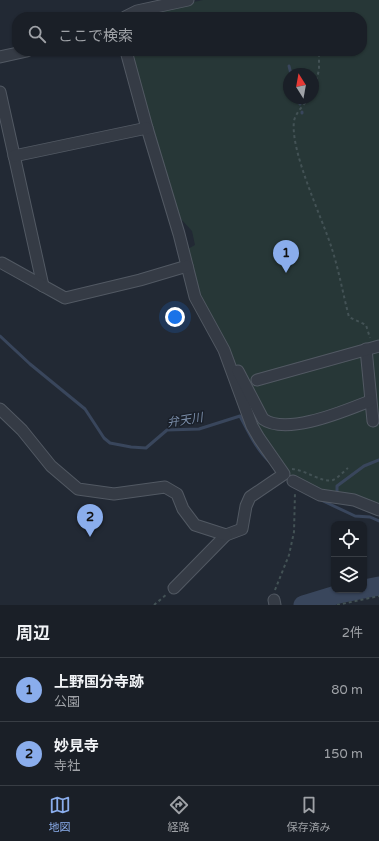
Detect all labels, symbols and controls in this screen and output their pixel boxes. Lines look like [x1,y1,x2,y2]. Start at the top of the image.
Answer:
search box [12,12,367,56]
icon: search [26,23,48,45]
text: ここで検索 [58,27,133,45]
north arrow [283,68,319,104]
pin: 1 [273,240,299,273]
your location [165,307,185,327]
water label: 弁天川 [166,410,206,430]
pin: 2 [77,504,103,537]
map controls [331,521,367,593]
button: locate [331,521,367,557]
button: layers [331,557,367,593]
text: 周辺 [16,623,50,644]
text: 2件 [342,625,363,641]
text: 上野国分寺跡 [54,673,144,691]
text: 1 [25,682,33,698]
text: 80 m [331,682,363,698]
text: 公園 [54,694,80,710]
text: 妙見寺 [54,737,99,755]
text: 2 [25,746,33,762]
text: 150 m [323,746,363,762]
text: 寺社 [54,758,80,774]
tab: 地図 [49,794,71,834]
tab: 経路 [168,794,190,834]
tab: 保存済み [287,794,331,834]

